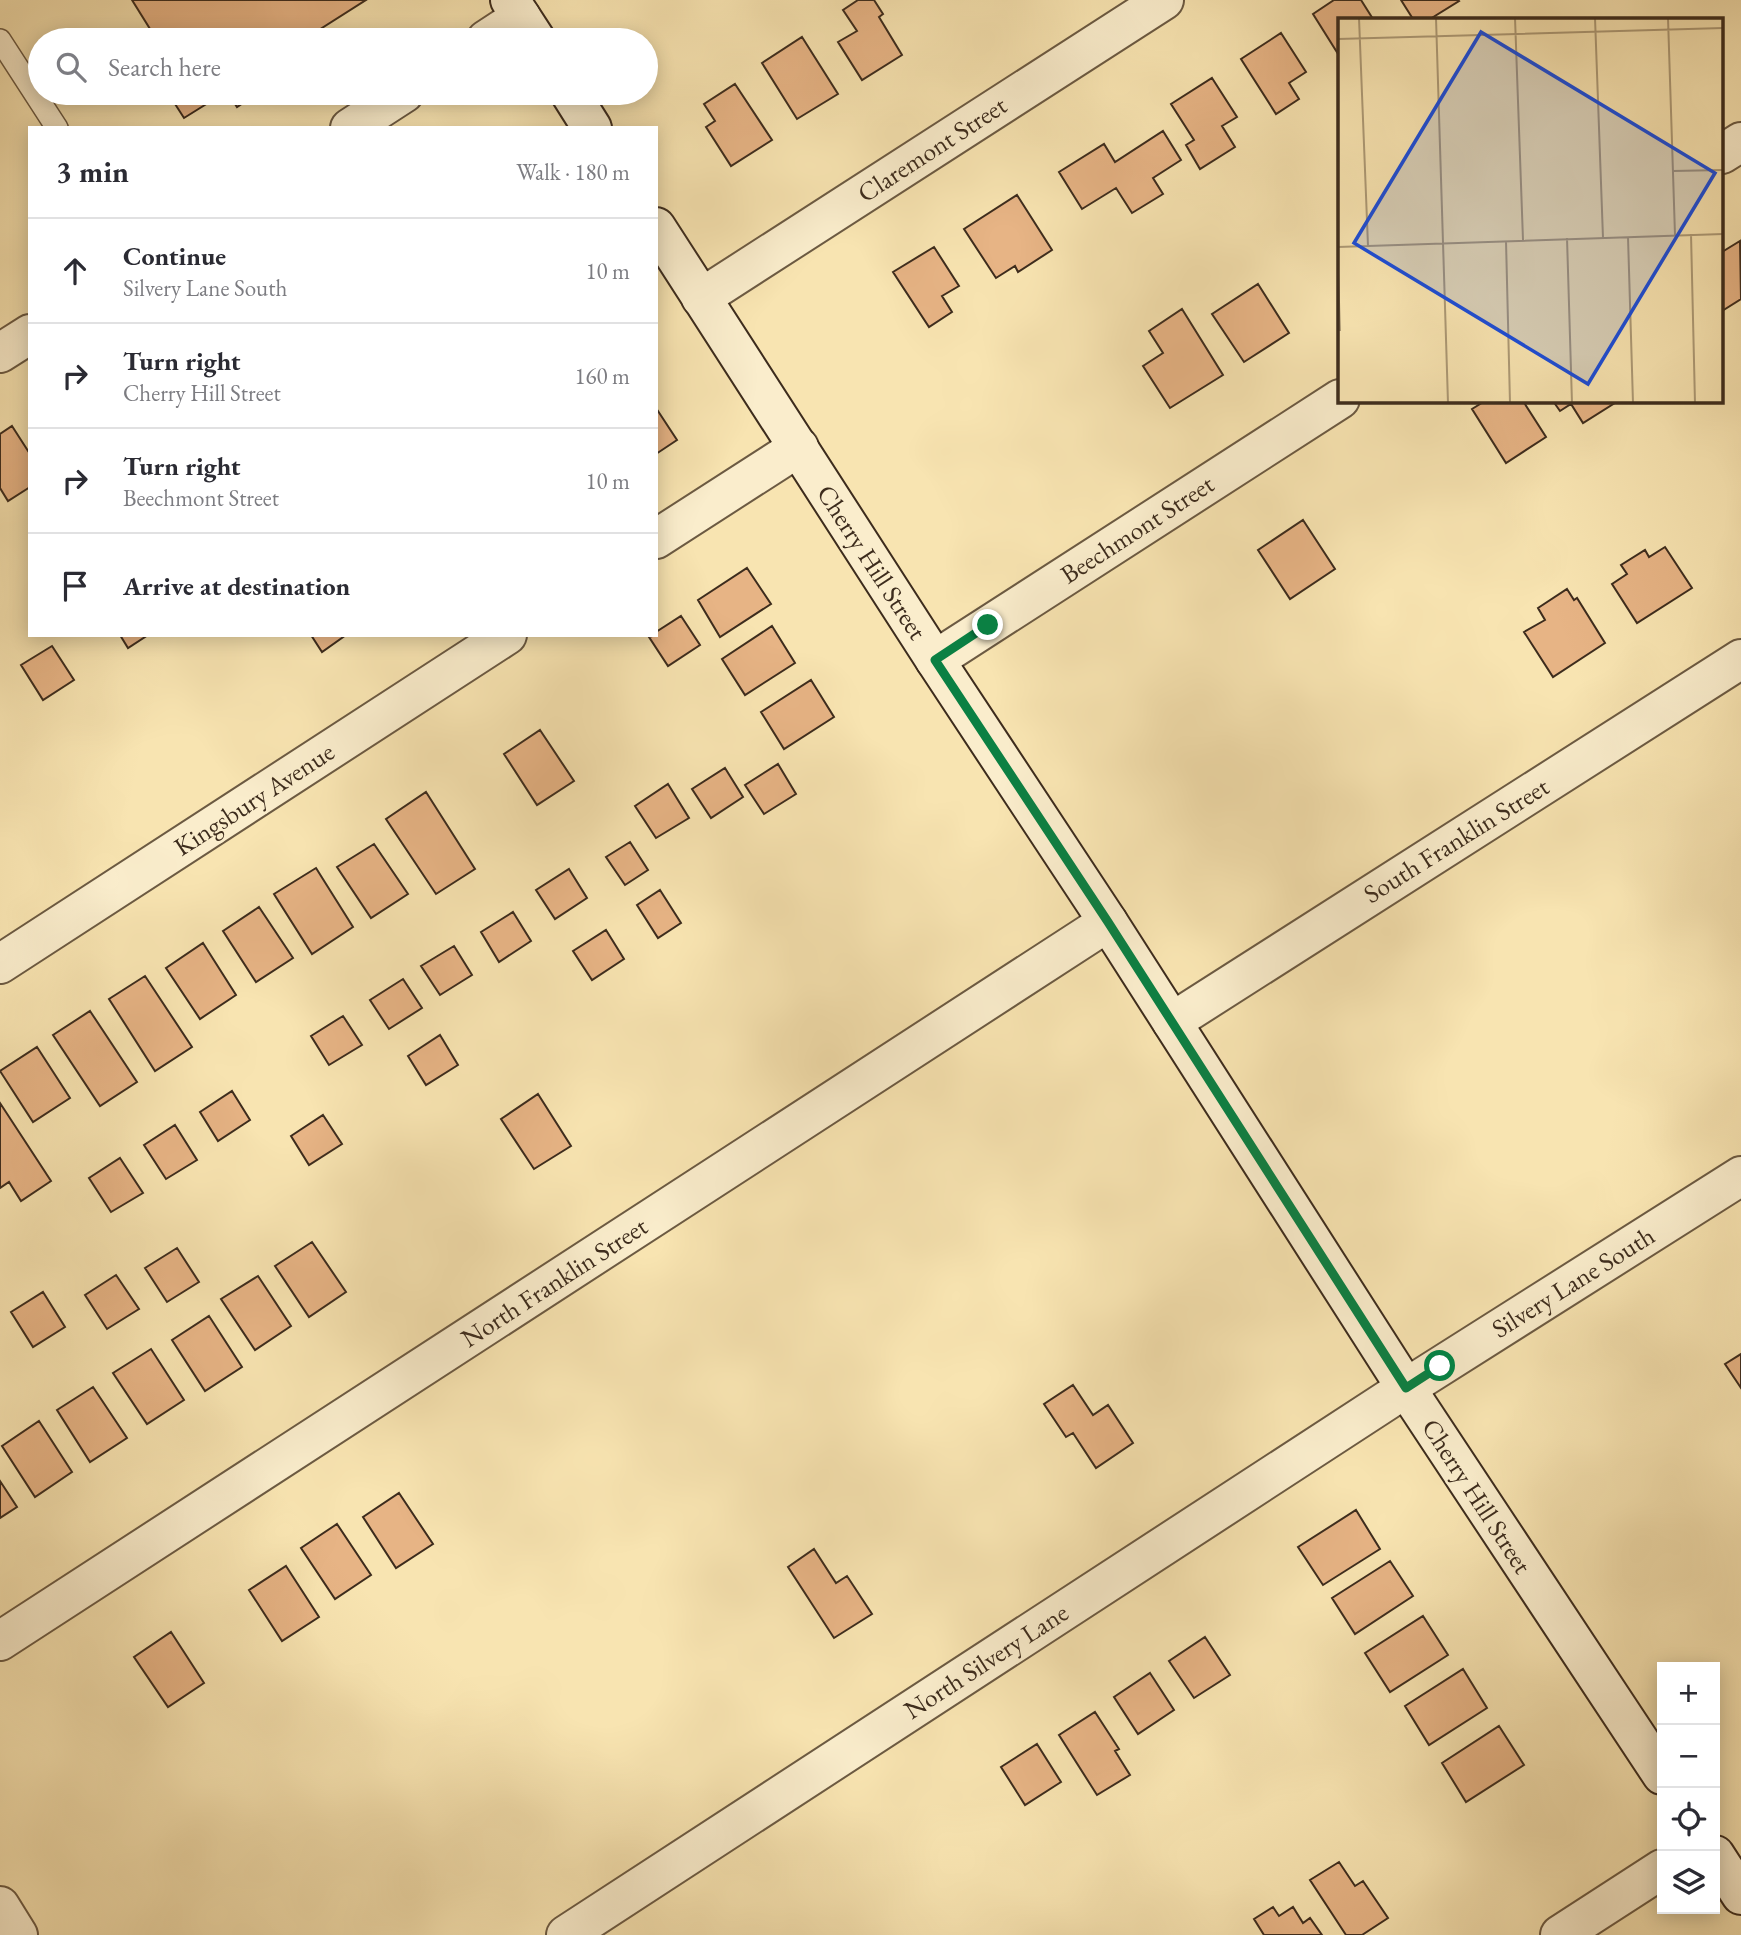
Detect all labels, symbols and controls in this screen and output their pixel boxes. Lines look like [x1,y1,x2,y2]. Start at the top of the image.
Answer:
inset map [1338,18,1724,402]
search box [28,28,658,105]
icon: search [52,48,90,86]
text: Search here [108,50,221,84]
street label: Claremont Street [851,88,1013,210]
text: 3 min [56,152,129,191]
text: Walk · 180 m [516,157,630,187]
text: Continue [123,239,226,273]
icon: ahead [56,252,94,290]
text: 10 m [585,256,630,286]
text: Silvery Lane South [123,273,287,303]
text: Turn right [123,344,241,378]
icon: right [56,357,94,395]
text: 160 m [574,361,630,391]
text: Cherry Hill Street [123,378,281,408]
text: Turn right [123,449,241,483]
icon: right [56,462,94,500]
text: 10 m [585,466,630,496]
street label: Beechmont Street [1054,467,1220,591]
street label: Cherry Hill Street [809,478,935,646]
text: Beechmont Street [123,483,279,513]
icon: arrive [56,567,94,605]
text: Arrive at destination [123,569,350,603]
route end [972,609,1003,640]
street label: Kingsbury Avenue [167,734,341,864]
street label: South Franklin Street [1357,769,1555,911]
street label: North Franklin Street [454,1209,654,1355]
street label: Silvery Lane South [1485,1218,1661,1346]
route start [1424,1350,1455,1381]
street label: Cherry Hill Street [1414,1412,1540,1580]
street label: North Silvery Lane [897,1595,1075,1727]
map controls [1657,1662,1720,1914]
button: + [1657,1662,1720,1725]
button: − [1657,1725,1720,1788]
button: locate [1657,1788,1720,1851]
button: layers [1657,1851,1720,1914]

